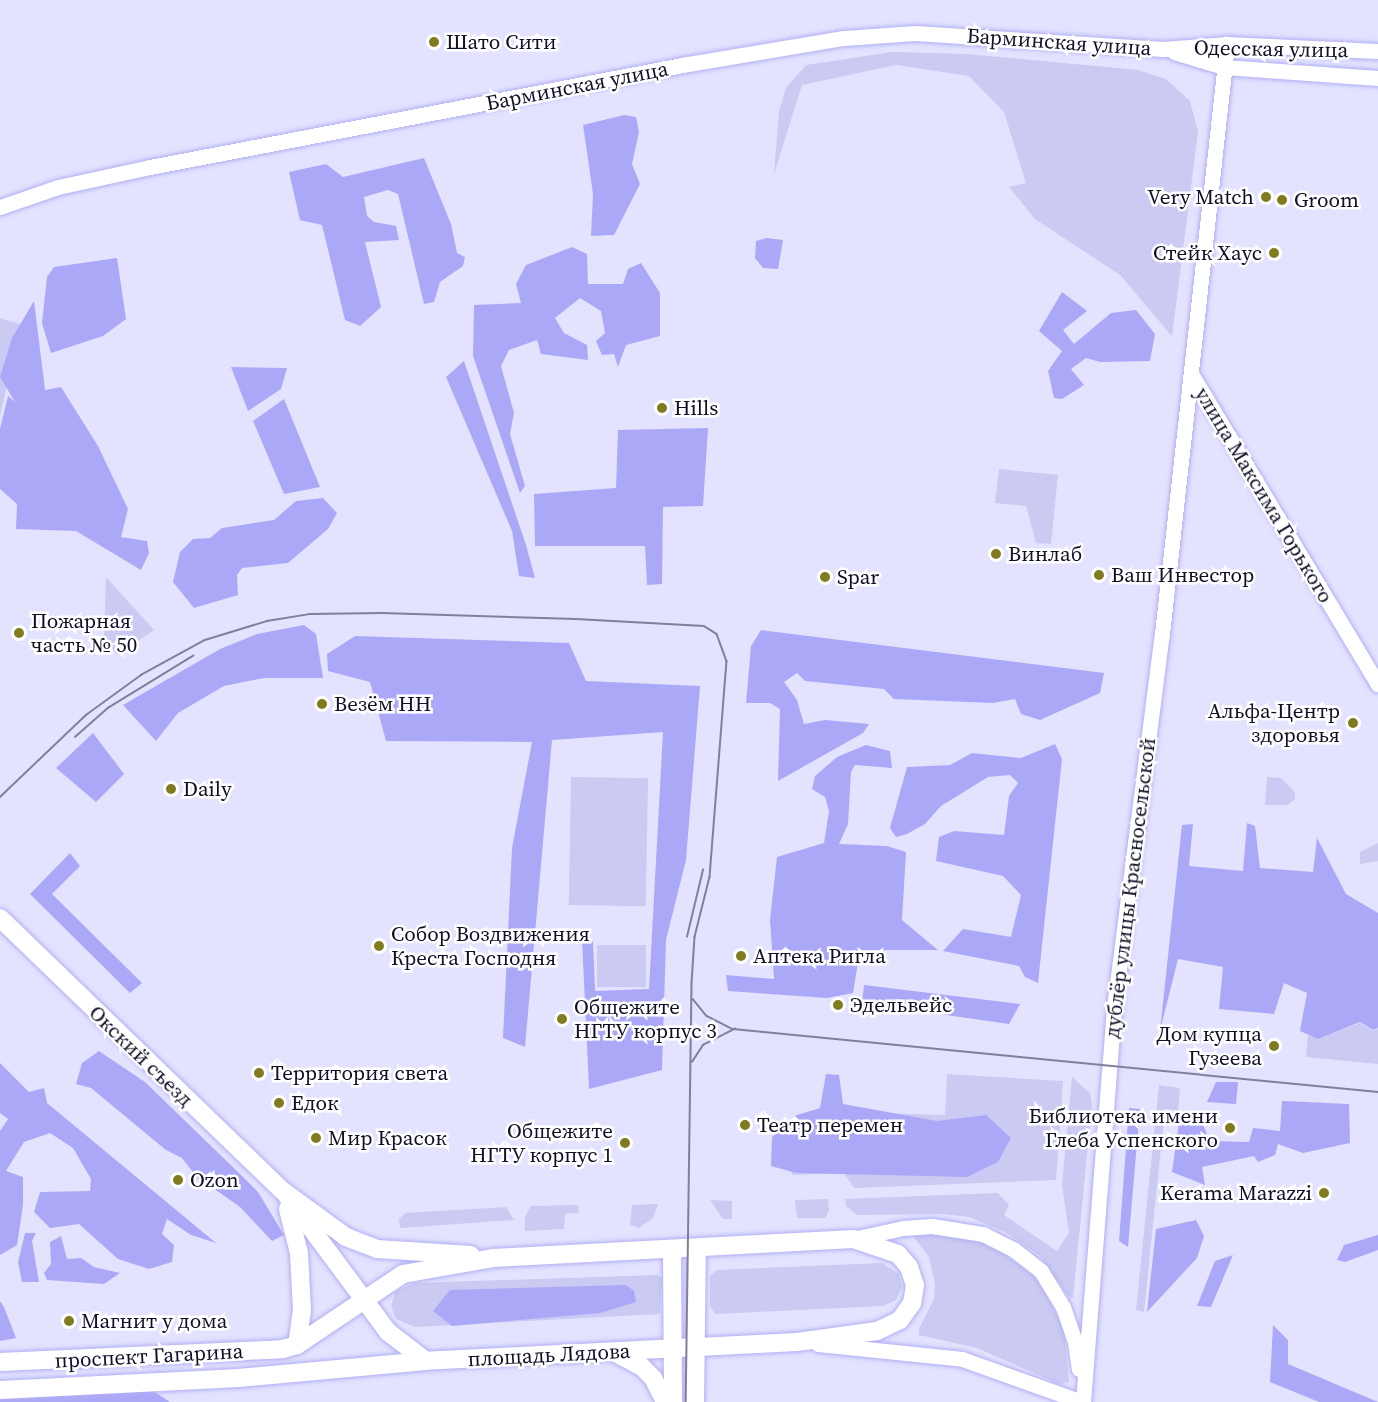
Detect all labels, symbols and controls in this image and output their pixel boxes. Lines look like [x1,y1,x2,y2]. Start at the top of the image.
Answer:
street label: Барминская улица [966,23,1152,61]
place label: Шато Сити [446,29,556,55]
marker: Шато Сити [427,35,441,49]
street label: Одесская улица [1194,35,1348,63]
street label: Барминская улица [484,56,670,116]
place label: Very Match [1147,184,1254,210]
place label: Groom [1294,187,1359,213]
marker: Very Match [1259,190,1273,204]
marker: Groom [1275,193,1289,207]
place label: Стейк Хаус [1153,240,1262,266]
marker: Стейк Хаус [1267,246,1281,260]
street label: улица Максима Горького [1190,383,1338,607]
place label: Hills [674,395,718,421]
marker: Hills [655,401,669,415]
place label: Винлаб [1008,541,1082,567]
marker: Винлаб [989,547,1003,561]
place label: Ваш Инвестор [1111,562,1254,588]
place label: Spar [837,564,879,590]
marker: Ваш Инвестор [1092,568,1106,582]
marker: Spar [818,570,832,584]
place label: Пожарная часть № 50 [31,608,137,658]
marker: Пожарная часть № 50 [12,626,26,640]
place label: Везём НН [334,691,431,717]
marker: Везём НН [315,697,329,711]
place label: Альфа-Центр здоровья [1208,698,1340,748]
marker: Альфа-Центр здоровья [1344,714,1362,732]
street label: дублёр улицы Красносельской [1099,736,1161,1040]
place label: Daily [183,776,232,802]
marker: Daily [164,782,178,796]
place label: Собор Воздвижения Креста Господня [391,921,590,971]
marker: Собор Воздвижения Креста Господня [372,939,386,953]
place label: Аптека Ригла [753,943,886,969]
marker: Аптека Ригла [734,949,748,963]
place label: Эдельвейс [850,992,952,1018]
place label: Общежите НГТУ корпус 3 [574,994,718,1044]
marker: Эдельвейс [831,998,845,1012]
street label: Окский съезд [84,1000,198,1112]
marker: Общежите НГТУ корпус 3 [555,1012,569,1026]
place label: Дом купца Гузеева [1156,1021,1262,1071]
marker: Дом купца Гузеева [1267,1039,1281,1053]
place label: Территория света [271,1060,448,1086]
marker: Территория света [252,1066,266,1080]
place label: Едок [291,1090,339,1116]
marker: Едок [272,1096,286,1110]
place label: Библиотека имени Глеба Успенского [1029,1103,1218,1153]
place label: Театр перемен [757,1112,903,1138]
place label: Общежите НГТУ корпус 1 [469,1118,613,1168]
marker: Театр перемен [738,1118,752,1132]
marker: Библиотека имени Глеба Успенского [1223,1121,1237,1135]
place label: Мир Красок [328,1125,447,1151]
marker: Мир Красок [309,1131,323,1145]
marker: Общежите НГТУ корпус 1 [618,1136,632,1150]
place label: Ozon [190,1167,239,1193]
marker: Ozon [171,1173,185,1187]
place label: Kerama Marazzi [1160,1180,1312,1206]
marker: Kerama Marazzi [1317,1186,1331,1200]
place label: Магнит у дома [81,1308,227,1334]
marker: Магнит у дома [62,1314,76,1328]
street label: проспект Гагарина [54,1338,244,1374]
street label: площадь Лядова [467,1338,631,1372]

